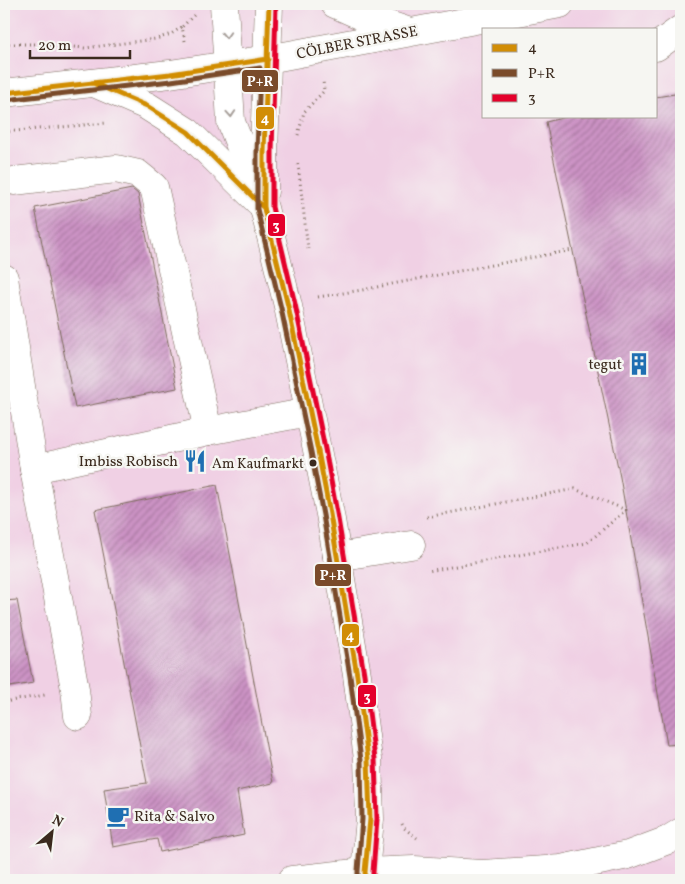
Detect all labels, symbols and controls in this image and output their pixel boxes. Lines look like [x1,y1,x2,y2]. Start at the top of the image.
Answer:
street label: CÖLBER STRASSE [295,21,420,66]
scale bar [30,28,130,60]
legend [482,28,658,118]
one-way arrow [221,31,232,39]
text: 20 m [38,36,71,57]
text: 4 [528,38,537,59]
text: P+R [528,64,555,85]
line badge: P+R [241,69,279,93]
text: P+R [247,73,273,92]
text: 3 [528,88,536,109]
line badge: 4 [255,106,275,130]
one-way arrow [225,110,236,118]
text: 4 [261,110,270,129]
line badge: 3 [267,213,286,237]
text: 3 [272,217,280,236]
building icon: tegut [626,351,652,377]
place label: tegut [588,355,622,376]
restaurant icon: Imbiss Robisch [182,448,208,474]
place label: Imbiss Robisch [79,452,178,473]
place label: Am Kaufmarkt [212,455,304,474]
marker: Am Kaufmarkt [308,458,318,468]
line badge: P+R [314,563,352,587]
text: P+R [320,567,346,586]
line badge: 4 [341,623,360,647]
text: 4 [346,627,355,646]
line badge: 3 [357,684,377,708]
text: 3 [363,688,371,707]
cafe icon: Rita & Salvo [105,803,131,829]
north arrow [28,806,78,856]
place label: Rita & Salvo [134,807,215,828]
text: N [48,811,66,833]

